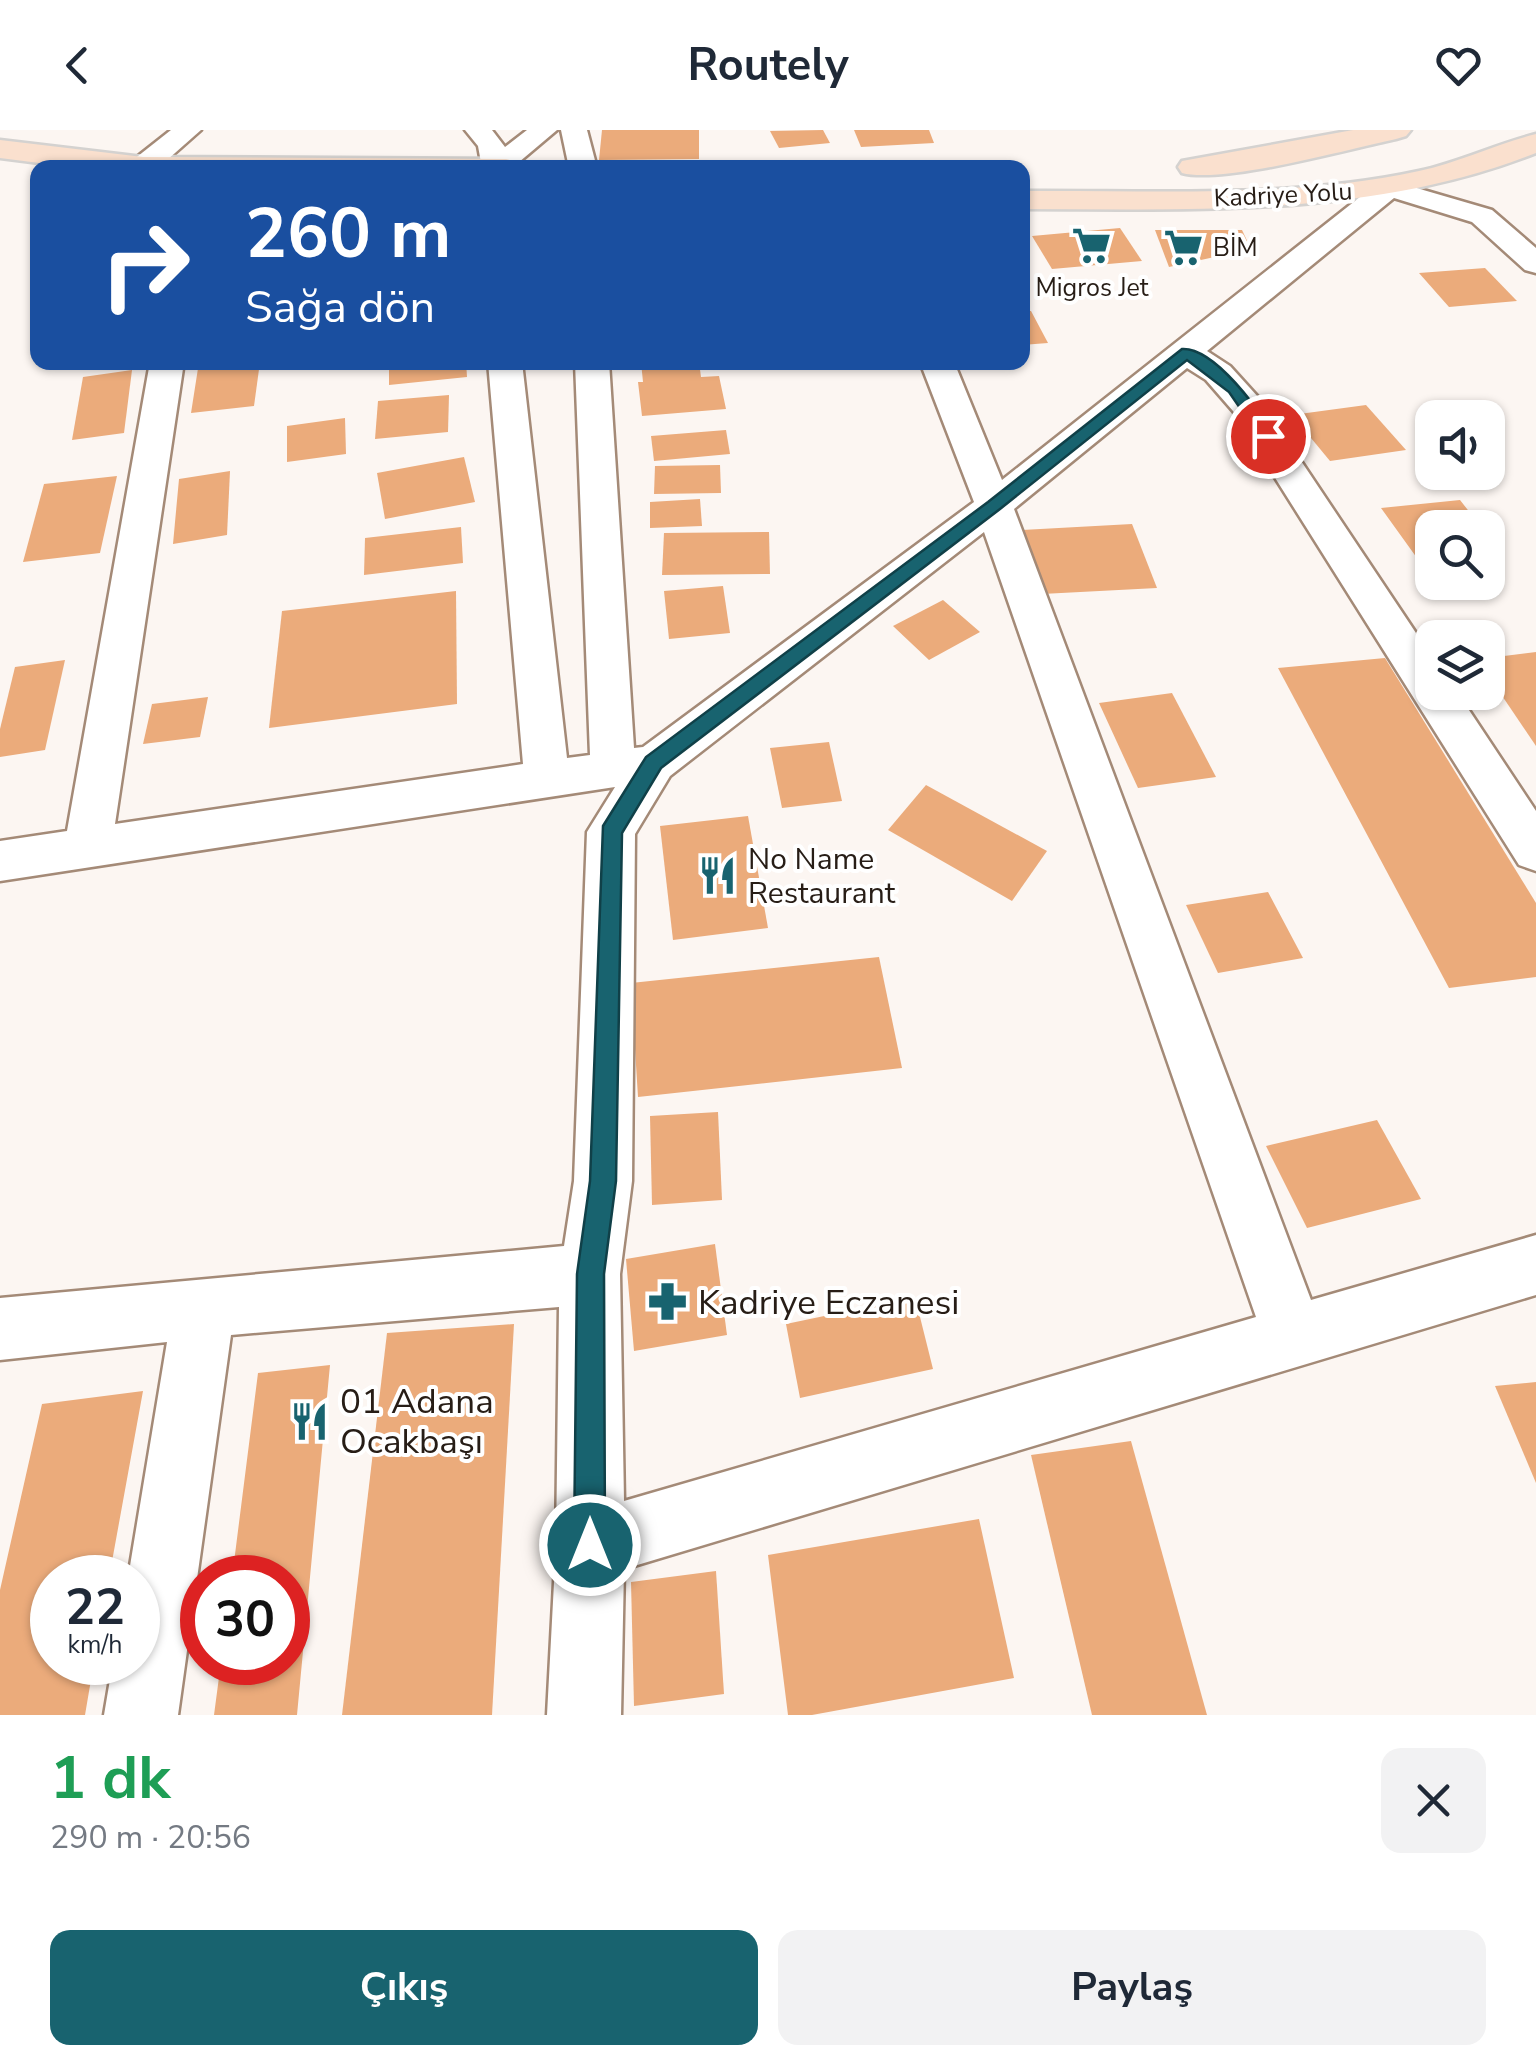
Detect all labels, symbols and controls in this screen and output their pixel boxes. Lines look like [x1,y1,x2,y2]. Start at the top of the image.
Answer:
text: Routely [687,35,849,96]
icon: back [50,38,105,93]
icon: heart [1431,38,1486,93]
street label: Kadriye Yolu [1213,174,1353,216]
text: 260 m [245,186,451,282]
icon: right [80,200,210,330]
supermarket icon: Migros Jet [1071,225,1113,267]
supermarket icon: BİM [1162,226,1204,268]
place label: BİM [1213,231,1258,265]
place label: Migros Jet [1035,271,1149,305]
text: Sağa dön [245,277,435,338]
pin [1226,394,1311,479]
map controls [1415,400,1505,710]
button: sound [1415,400,1505,490]
icon: arrive [1241,409,1296,464]
button: search [1415,510,1505,600]
button: layers [1415,620,1505,710]
place label: No Name Restaurant [748,839,896,914]
restaurant icon: No Name Restaurant [697,855,739,897]
place label: Kadriye Eczanesi [698,1279,959,1326]
pharmacy icon: Kadriye Eczanesi [647,1281,689,1323]
place label: 01 Adana Ocakbaşı [340,1378,494,1465]
restaurant icon: 01 Adana Ocakbaşı [289,1400,331,1442]
position arrow [538,1493,642,1597]
speed limit sign: 30 [180,1555,310,1685]
text: 22 [65,1573,125,1642]
text: km/h [67,1628,123,1662]
text: 1 dk [50,1737,170,1819]
button: close [1381,1748,1486,1853]
text: 290 m · 20:56 [50,1816,251,1859]
button: Çıkış [50,1930,758,2045]
button: Paylaş [778,1930,1486,2045]

